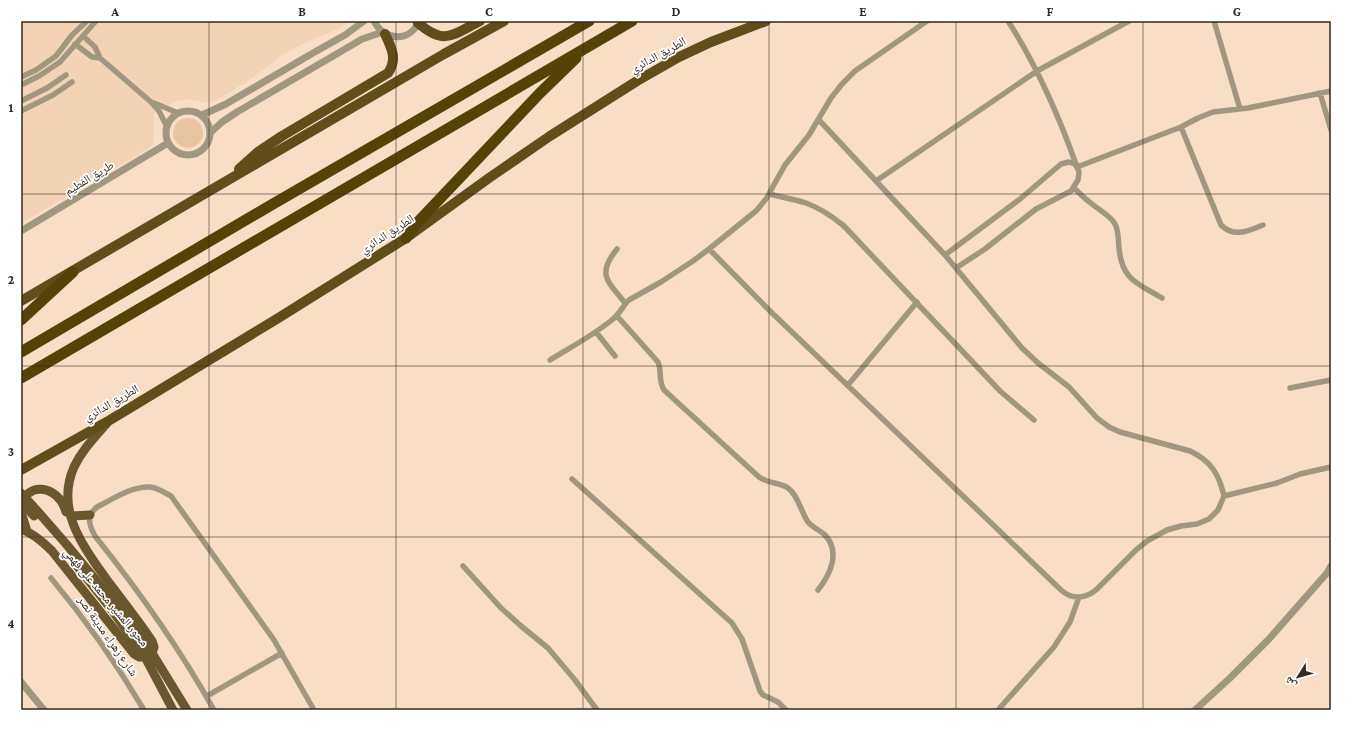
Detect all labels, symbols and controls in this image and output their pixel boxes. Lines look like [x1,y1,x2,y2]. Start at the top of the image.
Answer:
text: A [110,4,119,19]
text: B [298,4,306,19]
text: C [485,4,493,19]
text: D [672,4,681,19]
text: E [859,4,867,19]
text: F [1047,4,1054,19]
text: G [1233,4,1241,19]
street label: الطريق الدائري [628,34,690,79]
text: 1 [9,100,14,115]
street label: طريق الفطيم [62,158,117,199]
street label: الطريق الدائري [357,211,418,259]
text: 2 [8,272,15,287]
street label: الطريق الدائري [81,382,143,427]
text: 3 [8,444,14,459]
street label: محور المشير محمد على فهمي [58,545,151,651]
street label: شارع زهراء مدينة نصر [74,592,141,680]
text: 4 [7,616,15,631]
north arrow [1278,657,1318,697]
text: ش [1282,673,1300,691]

